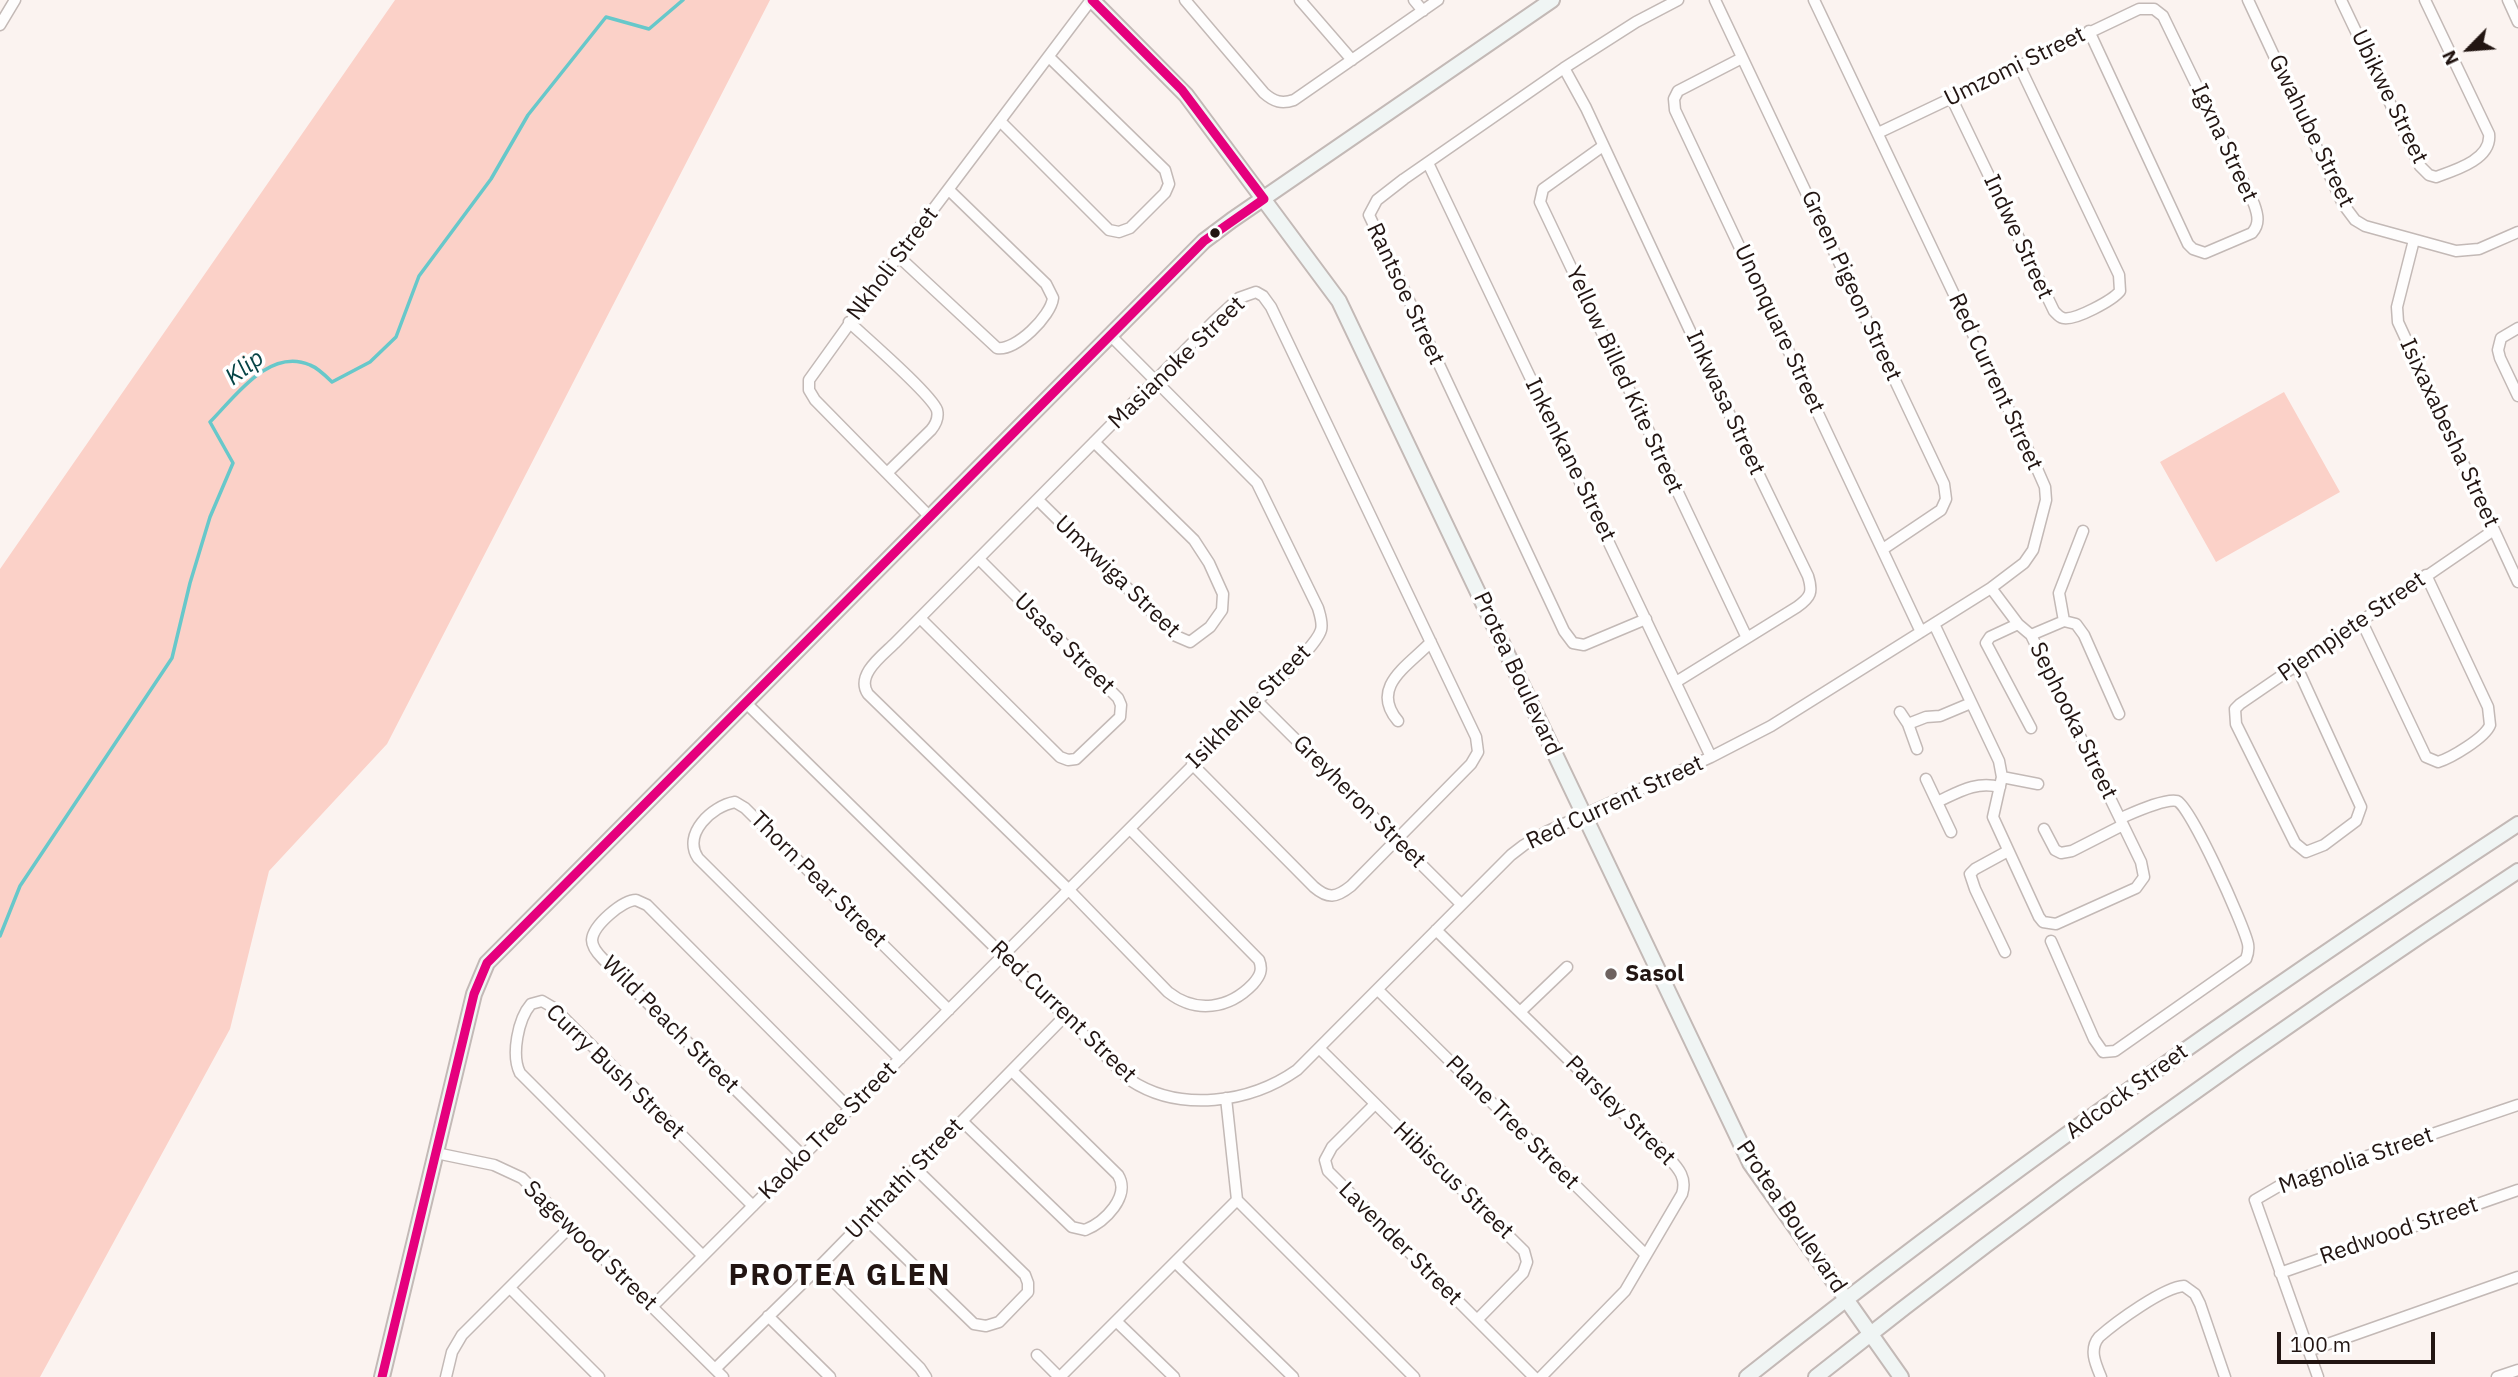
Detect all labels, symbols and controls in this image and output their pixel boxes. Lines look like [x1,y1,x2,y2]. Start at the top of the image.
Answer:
north arrow [2434,14,2504,84]
street label: Umzomi Street [1940,21,2090,113]
street label: Ubikwe Street [2345,26,2433,168]
text: N [2436,47,2464,69]
street label: Gwahube Street [2262,50,2360,212]
street label: Igxna Street [2185,80,2263,206]
street label: Indwe Street [1977,170,2059,304]
street label: Green Pigeon Street [1795,186,1907,386]
street label: Nkholi Street [841,202,945,326]
street label: Rantsoe Street [1360,219,1450,369]
unlabelled marker [1208,226,1222,240]
street label: Unonquare Street [1728,240,1830,418]
street label: Yellow Billed Kite Street [1559,262,1689,498]
street label: Red Current Street [1942,289,2048,475]
street label: Masianoke Street [1103,291,1251,435]
street label: Inkwasa Street [1680,326,1770,480]
street label: Isixaxabesha Street [2393,334,2505,532]
water label: Klip [220,344,270,392]
street label: Inkenkane Street [1519,374,1621,546]
street label: Umxwiga Street [1049,510,1185,644]
street label: Pjempjete Street [2273,566,2431,688]
street label: Usasa Street [1008,588,1120,700]
street label: Protea Boulevard [1467,588,1567,760]
street label: Sephooka Street [2023,638,2123,804]
street label: Isikhehle Street [1181,639,1317,775]
street label: Greyheron Street [1287,730,1431,874]
street label: Red Current Street [1522,750,1708,856]
street label: Thorn Pear Street [744,806,892,954]
street label: Red Current Street [984,935,1142,1089]
street label: Wild Peach Street [596,951,744,1099]
place label: Sasol [1625,960,1684,988]
marker: Sasol [1603,966,1619,982]
street label: Curry Bush Street [540,999,690,1145]
street label: Adcock Street [2060,1038,2194,1146]
street label: Plane Tree Street [1439,1050,1585,1196]
street label: Parsley Street [1559,1050,1681,1172]
street label: Kaoko Tree Street [753,1056,903,1206]
street label: Unthathi Street [840,1113,970,1245]
street label: Hibiscus Street [1387,1117,1519,1245]
street label: Magnolia Street [2275,1122,2437,1200]
street label: Protea Boulevard [1730,1136,1852,1298]
street label: Sagewood Street [517,1175,663,1317]
street label: Lavender Street [1332,1176,1468,1312]
street label: Redwood Street [2316,1191,2482,1271]
district label: PROTEA GLEN [730,1258,950,1294]
scale bar [2280,1318,2438,1362]
text: 100 m [2290,1330,2351,1358]

